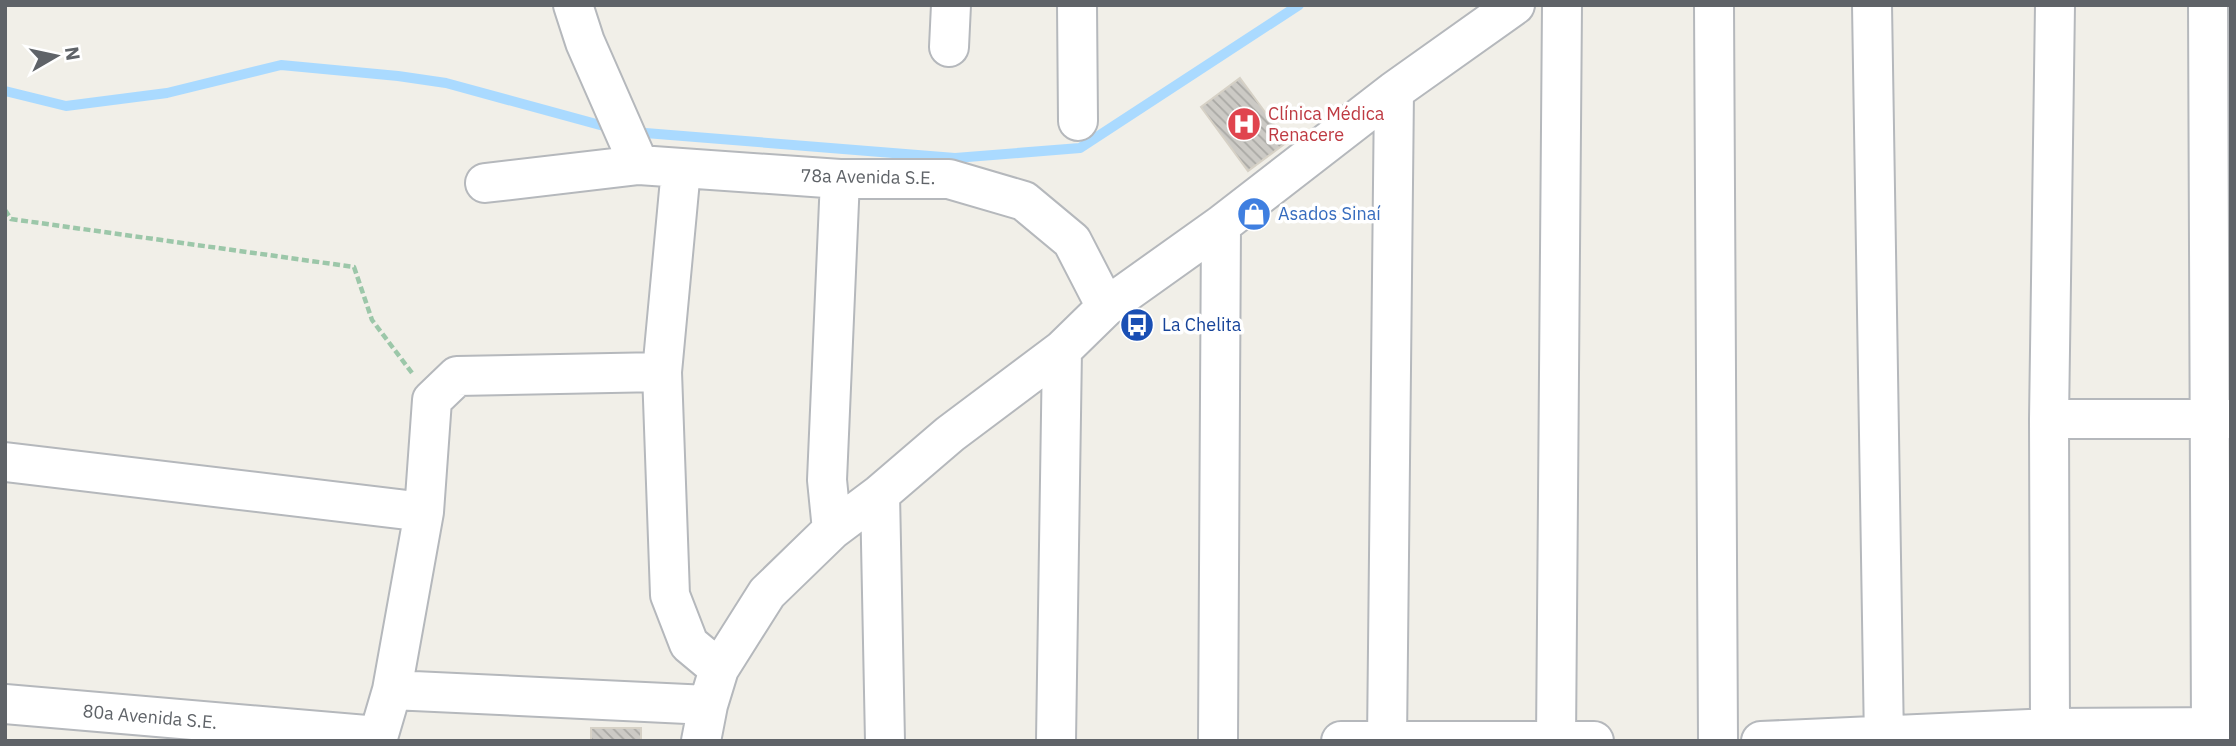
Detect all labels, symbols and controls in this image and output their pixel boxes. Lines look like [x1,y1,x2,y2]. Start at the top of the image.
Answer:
north arrow [21,21,91,91]
text: N [60,45,86,62]
place label: Clínica Médica Renacere [1268,102,1385,146]
hospital icon: Clínica Médica Renacere [1225,105,1263,143]
street label: 78a Avenida S.E. [800,164,936,189]
shop icon: Asados Sinaí [1235,195,1273,233]
place label: Asados Sinaí [1278,202,1381,225]
bus stop icon: La Chelita [1118,306,1156,344]
place label: La Chelita [1162,313,1242,336]
street label: 80a Avenida S.E. [82,699,218,734]

